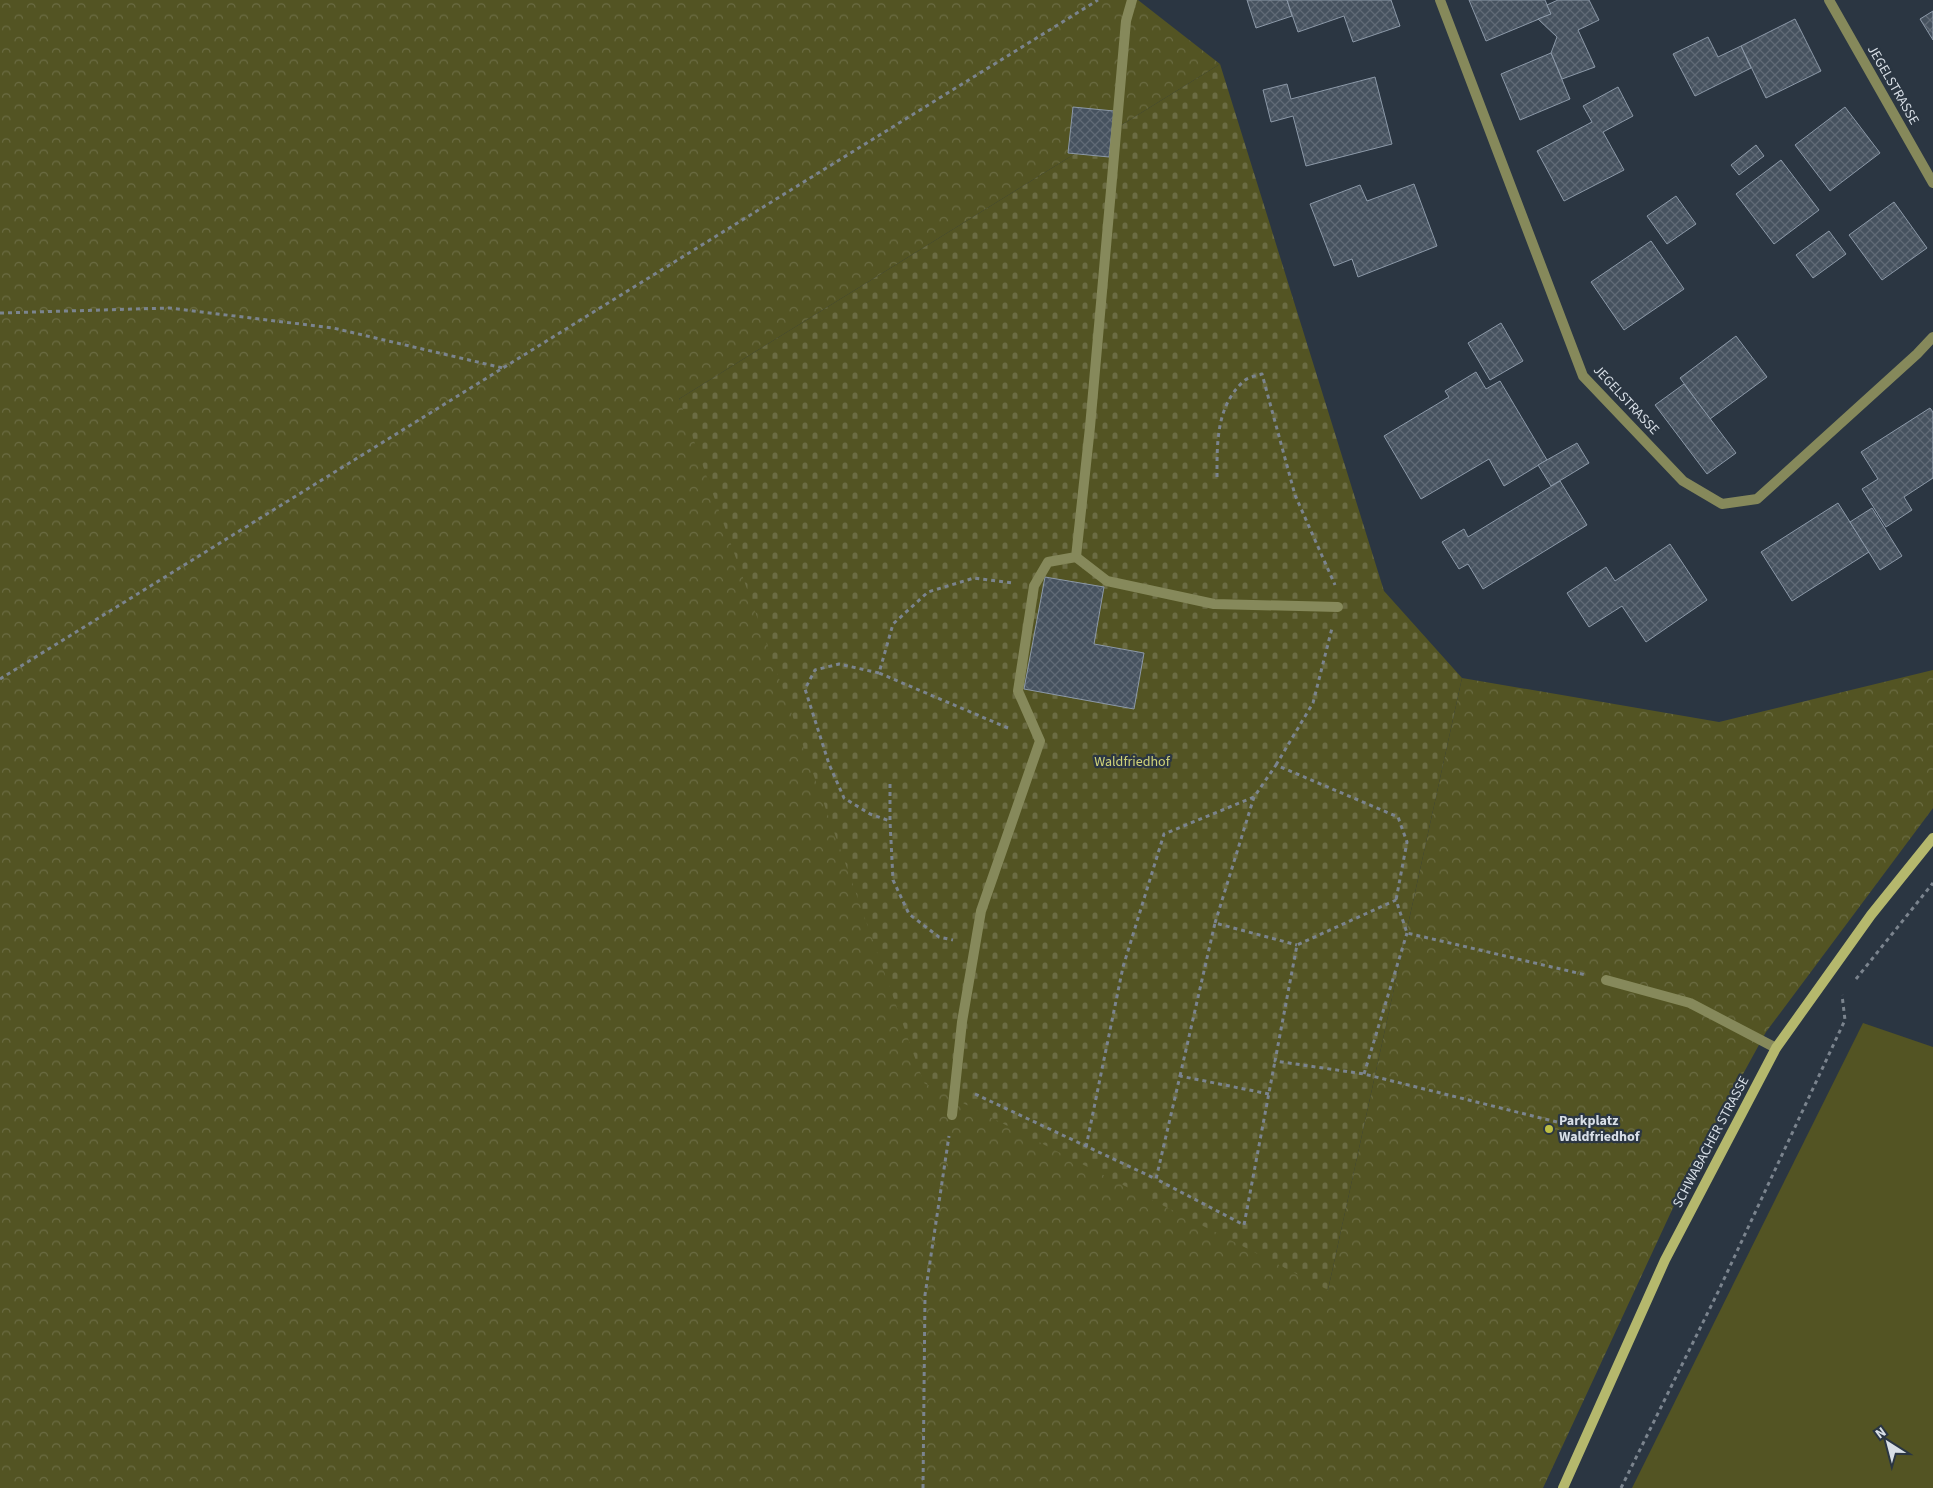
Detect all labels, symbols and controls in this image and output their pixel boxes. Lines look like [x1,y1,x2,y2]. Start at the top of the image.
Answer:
street label: JEGELSTRASSE [1862,41,1924,129]
street label: JEGELSTRASSE [1588,361,1664,439]
park label: Waldfriedhof [1094,752,1171,772]
street label: SCHWABACHER STRASSE [1668,1073,1754,1211]
place label: Parkplatz Waldfriedhof [1559,1111,1641,1147]
marker: Parkplatz Waldfriedhof [1543,1123,1555,1135]
north arrow [1863,1418,1913,1468]
text: N [1871,1422,1891,1444]

